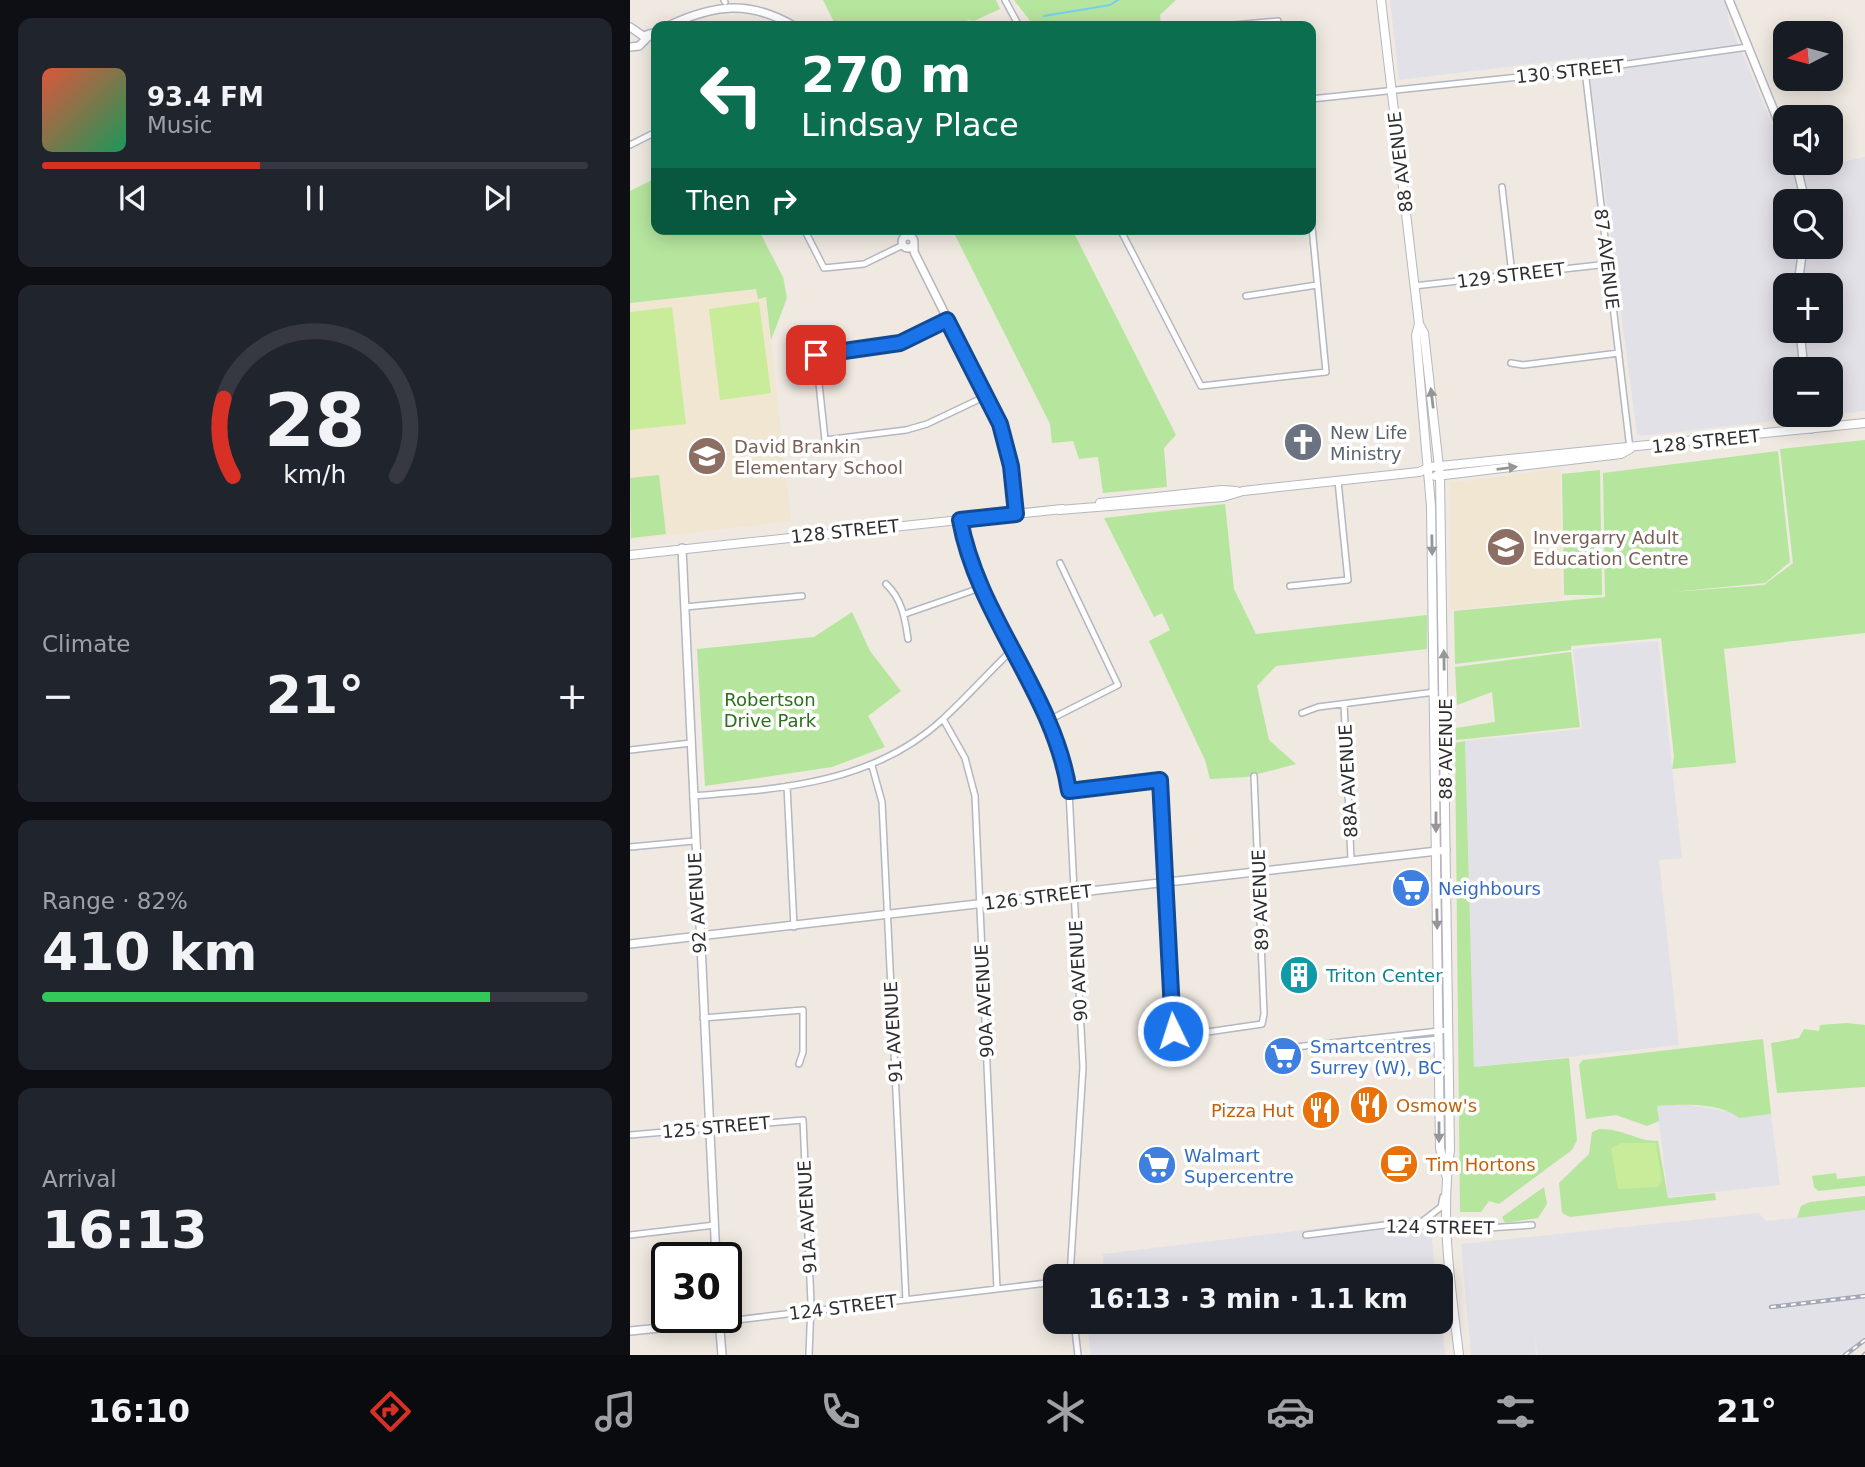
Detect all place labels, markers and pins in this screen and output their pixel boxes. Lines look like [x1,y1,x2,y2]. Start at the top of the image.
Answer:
pin [786,325,846,385]
church icon: New Life Ministry [1282,421,1324,463]
place label: New Life Ministry [1330,422,1407,464]
school or university icon: David Brankin Elementary School [686,435,728,477]
place label: David Brankin Elementary School [734,436,903,478]
school or university icon: Invergarry Adult Education Centre [1485,526,1527,568]
place label: Invergarry Adult Education Centre [1533,527,1689,569]
supermarket icon: Neighbours [1390,867,1432,909]
place label: Neighbours [1438,878,1541,899]
building icon: Triton Center [1278,954,1320,996]
place label: Triton Center [1325,965,1443,986]
supermarket icon: Smartcentres Surrey (W), BC [1262,1035,1304,1077]
place label: Smartcentres Surrey (W), BC [1310,1036,1442,1078]
restaurant icon: Osmow's [1348,1084,1390,1126]
restaurant icon: Pizza Hut [1300,1089,1342,1131]
place label: Osmow's [1396,1095,1477,1116]
place label: Pizza Hut [1211,1100,1294,1121]
cafe icon: Tim Hortons [1378,1143,1420,1185]
supermarket icon: Walmart Supercentre [1136,1144,1178,1186]
place label: Walmart Supercentre [1184,1145,1294,1187]
place label: Tim Hortons [1425,1154,1536,1175]

